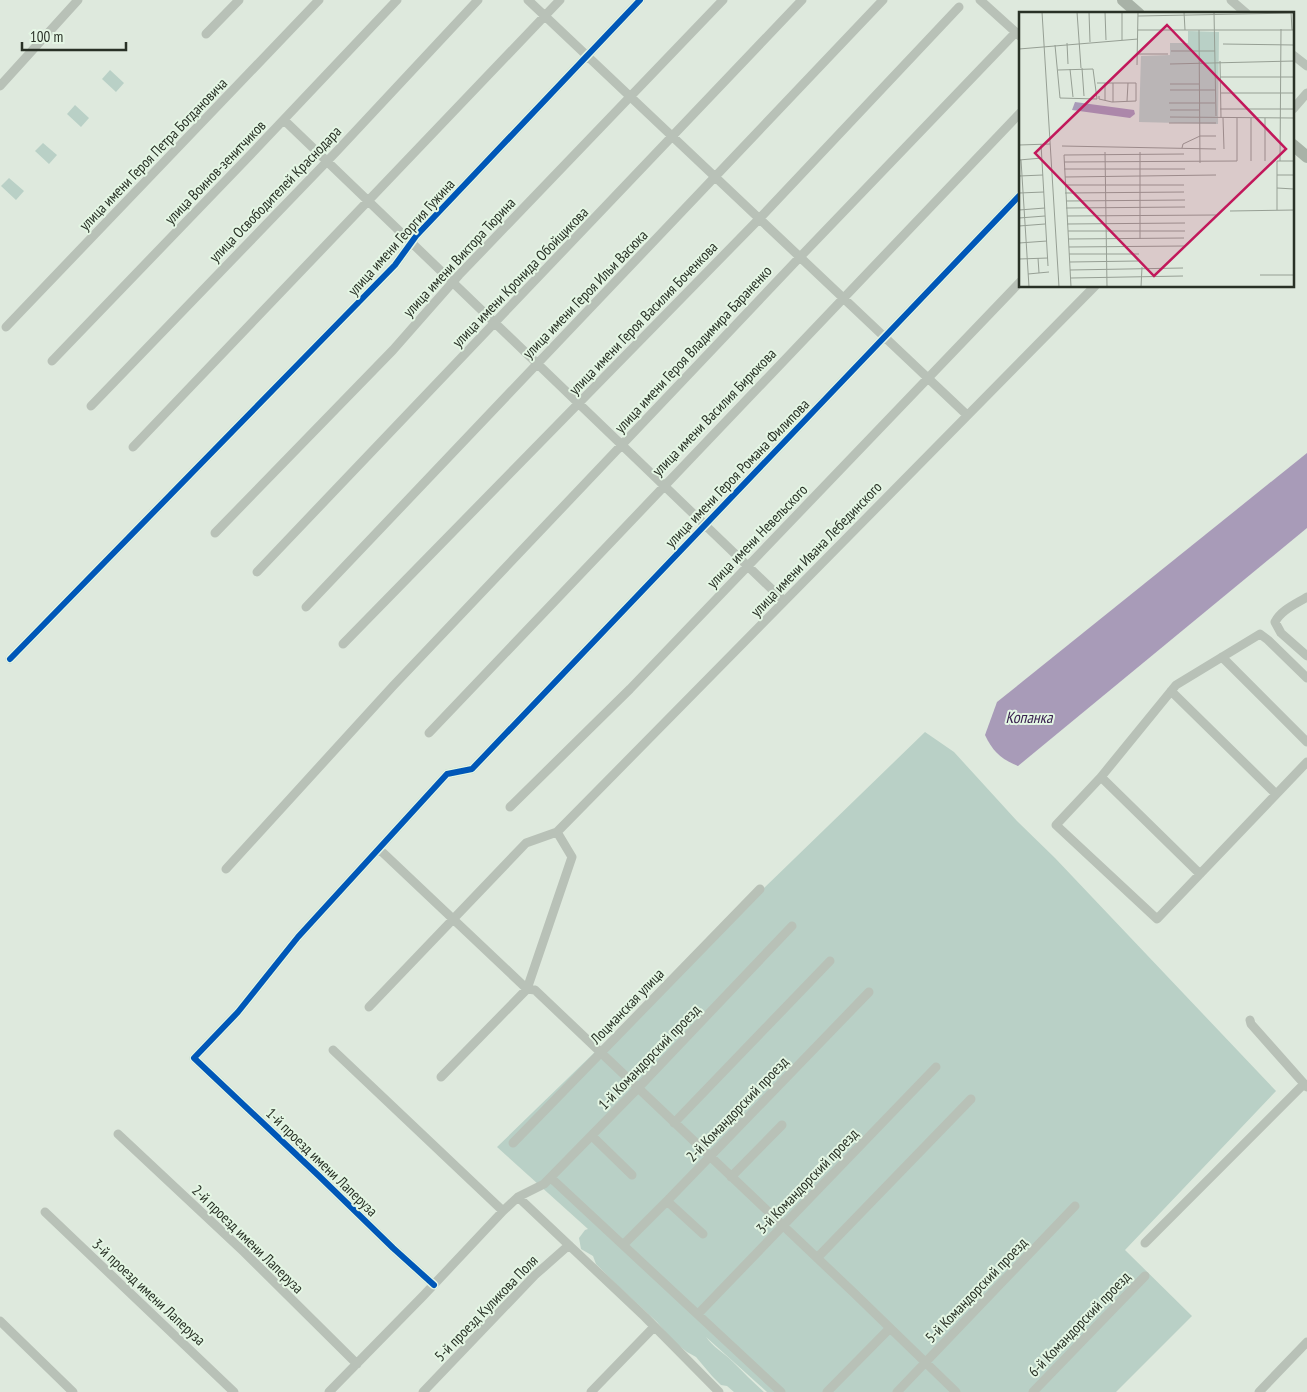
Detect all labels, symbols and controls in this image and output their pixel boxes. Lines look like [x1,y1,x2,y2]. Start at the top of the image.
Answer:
inset map [1019,12,1294,288]
scale bar [22,20,126,52]
text: 100 m [30,27,63,46]
street label: улица имени Героя Петра Богдановича [75,74,231,234]
street label: улица Воинов-зенитчиков [160,116,270,228]
street label: улица Освободителей Краснодара [205,122,345,266]
street label: улица имени Георгия Гужина [344,175,458,299]
street label: улица имени Виктора Тюрина [399,193,519,321]
street label: улица имени Кронида Обойщикова [448,203,592,351]
street label: улица имени Героя Ильи Васюка [519,226,651,362]
street label: улица имени Героя Василия Боченкова [565,237,721,399]
street label: улица имени Героя Владимира Бараненко [610,261,776,437]
street label: улица имени Василия Бирюкова [648,344,780,480]
street label: улица имени Героя Романа Филипова [661,395,813,551]
street label: улица имени Ивана Лебединского [746,477,886,621]
street label: улица имени Невельского [703,480,811,592]
water label: Копанка [1006,707,1054,727]
street label: Лоцманская улица [585,964,668,1048]
street label: 1-й Командорский проезд [594,1000,704,1114]
street label: 2-й Командорский проезд [682,1052,792,1166]
street label: 1-й проезд имени Лаперуза [262,1104,382,1220]
street label: 3-й Командорский проезд [752,1124,862,1238]
street label: 2-й проезд имени Лаперуза [188,1181,308,1297]
street label: 5-й Командорский проезд [921,1233,1031,1347]
street label: 3-й проезд имени Лаперуза [88,1235,210,1349]
street label: 5-й проезд Куликова Поля [430,1251,542,1365]
street label: 6-й Командорский проезд [1024,1267,1134,1381]

